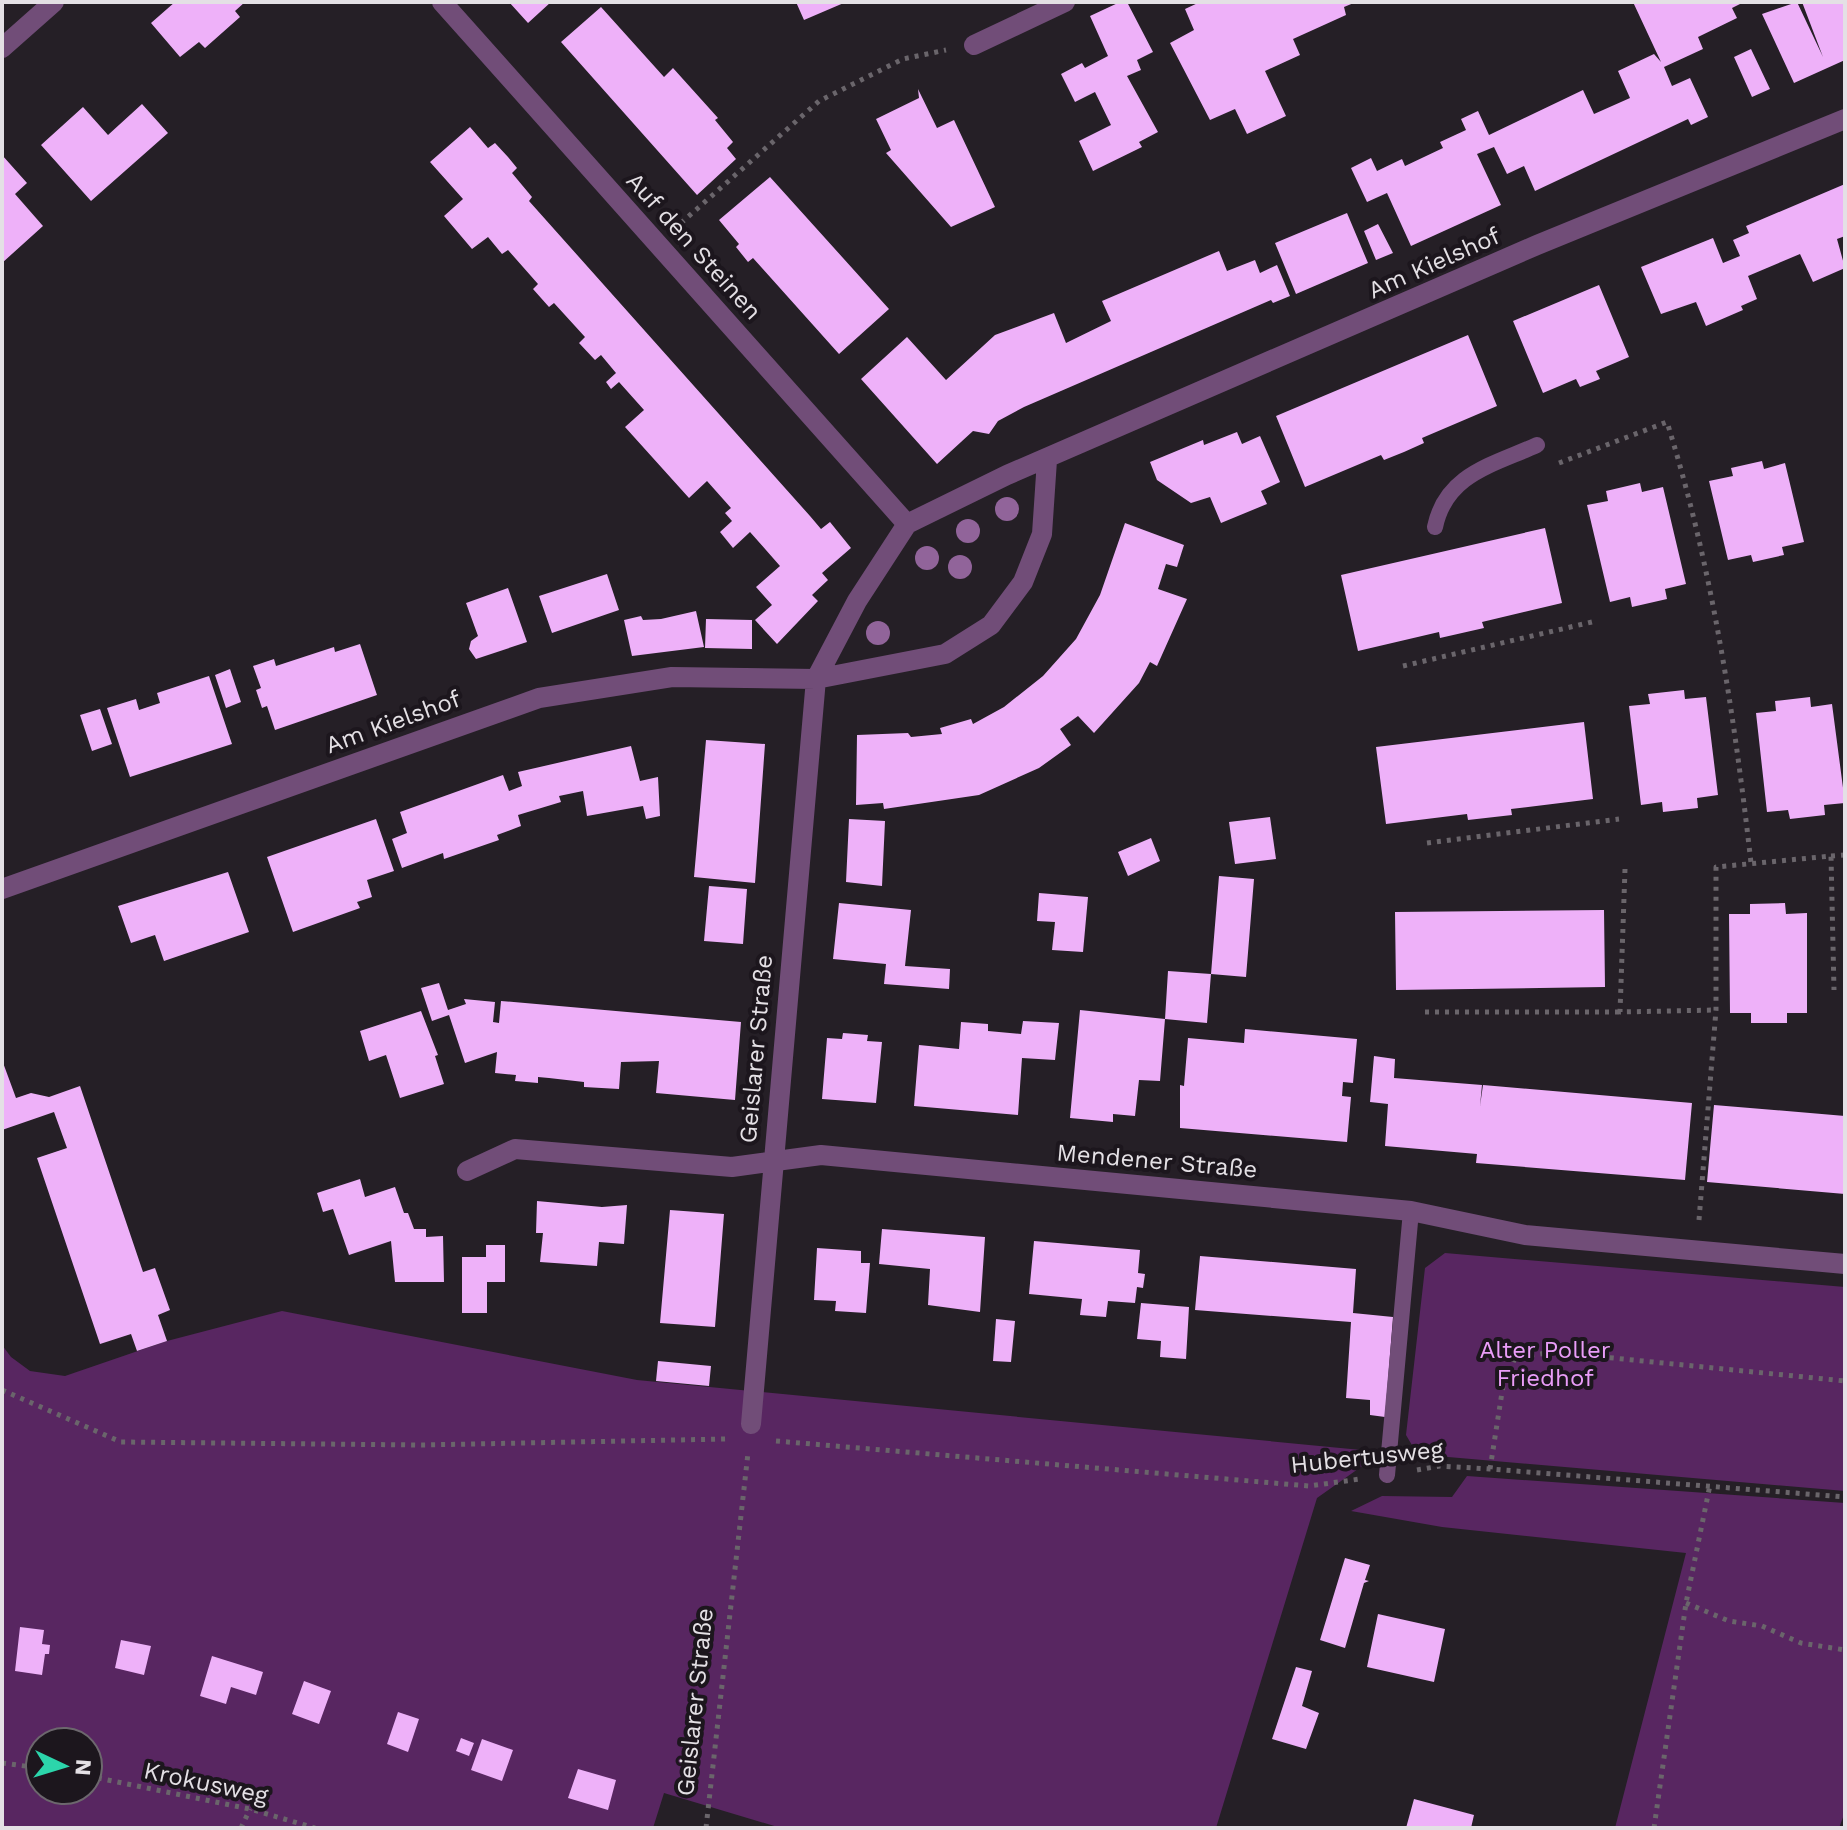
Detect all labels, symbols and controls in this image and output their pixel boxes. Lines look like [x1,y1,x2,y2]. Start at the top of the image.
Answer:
street label: Auf den Steinen [621,167,767,325]
street label: Am Kielshof [1364,221,1505,305]
street label: Am Kielshof [322,684,465,759]
street label: Geislarer Straße [734,954,778,1144]
street label: Mendener Straße [1056,1138,1258,1184]
park label: Alter Poller Friedhof [1479,1336,1611,1392]
street label: Hubertusweg [1289,1435,1445,1479]
street label: Geislarer Straße [671,1607,719,1797]
north arrow [24,1726,104,1806]
street label: Krokusweg [141,1756,271,1810]
text: N [70,1758,96,1776]

